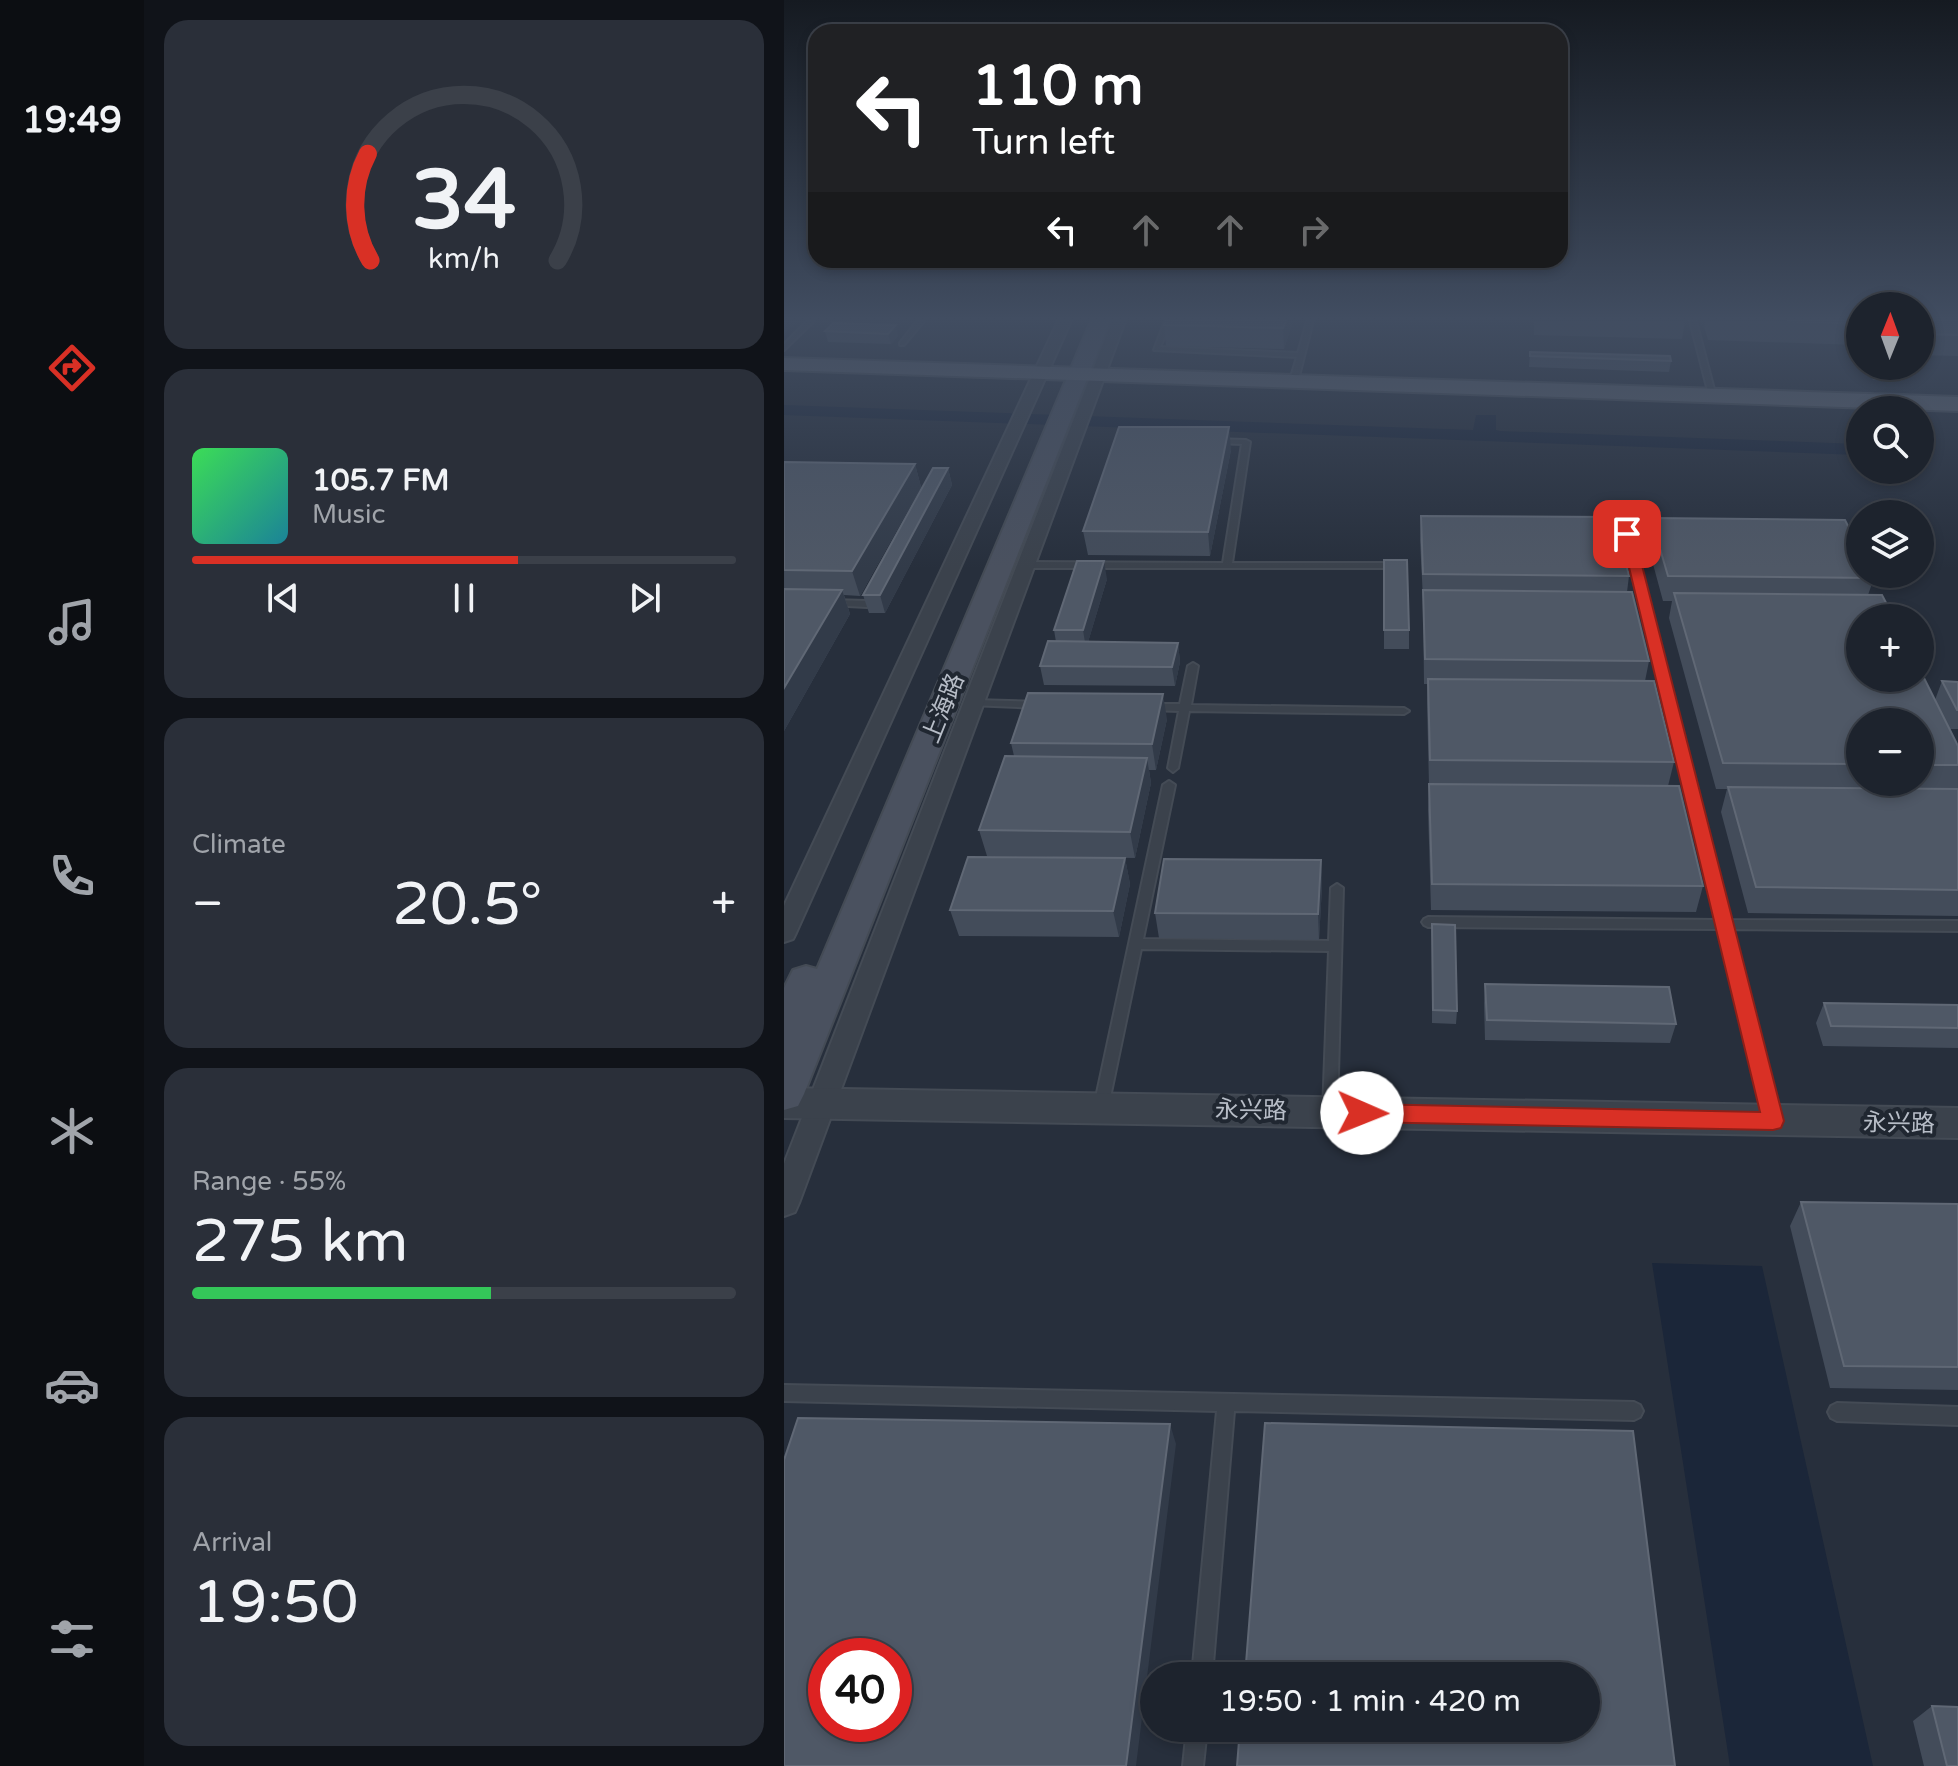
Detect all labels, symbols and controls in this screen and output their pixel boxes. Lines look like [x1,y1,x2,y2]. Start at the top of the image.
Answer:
text: 110 m [972,53,1143,120]
icon: left [840,56,944,160]
text: 19:49 [22,99,122,142]
text: Turn left [972,121,1115,164]
text: 34 [412,150,516,250]
icon: left [1040,208,1084,252]
icon: ahead [1124,208,1168,252]
icon: ahead [1208,208,1252,252]
icon: right [1292,208,1336,252]
text: km/h [428,242,500,276]
north arrow [1846,292,1934,380]
map controls [1846,292,1934,796]
icon: directions [44,340,100,396]
button: search [1846,396,1934,484]
text: 105.7 FM [312,462,450,499]
text: Music [312,499,385,530]
pin [1593,500,1661,568]
button: layers [1846,500,1934,588]
icon: arrive [1605,512,1649,556]
icon: previous [261,576,305,620]
icon: pause [442,576,486,620]
icon: next [623,576,667,620]
icon: music [44,594,100,650]
button: + [1846,604,1934,692]
street label: 上海路 [917,669,970,747]
button: − [1846,708,1934,796]
text: Climate [192,829,286,860]
icon: phone [44,848,100,904]
text: 20.5° [392,869,542,941]
text: − [192,878,223,931]
text: + [711,878,736,931]
position arrow [1320,1071,1404,1155]
street label: 永兴路 [1215,1095,1287,1126]
icon: climate [44,1103,100,1159]
street label: 永兴路 [1863,1108,1935,1139]
text: Range · 55% [192,1166,346,1197]
text: 275 km [192,1206,408,1278]
icon: car [44,1357,100,1413]
text: Arrival [192,1527,272,1558]
text: 19:50 [192,1567,358,1639]
icon: filters [44,1611,100,1667]
speed limit sign: 40 [808,1638,912,1742]
text: 19:50 · 1 min · 420 m [1219,1683,1521,1720]

